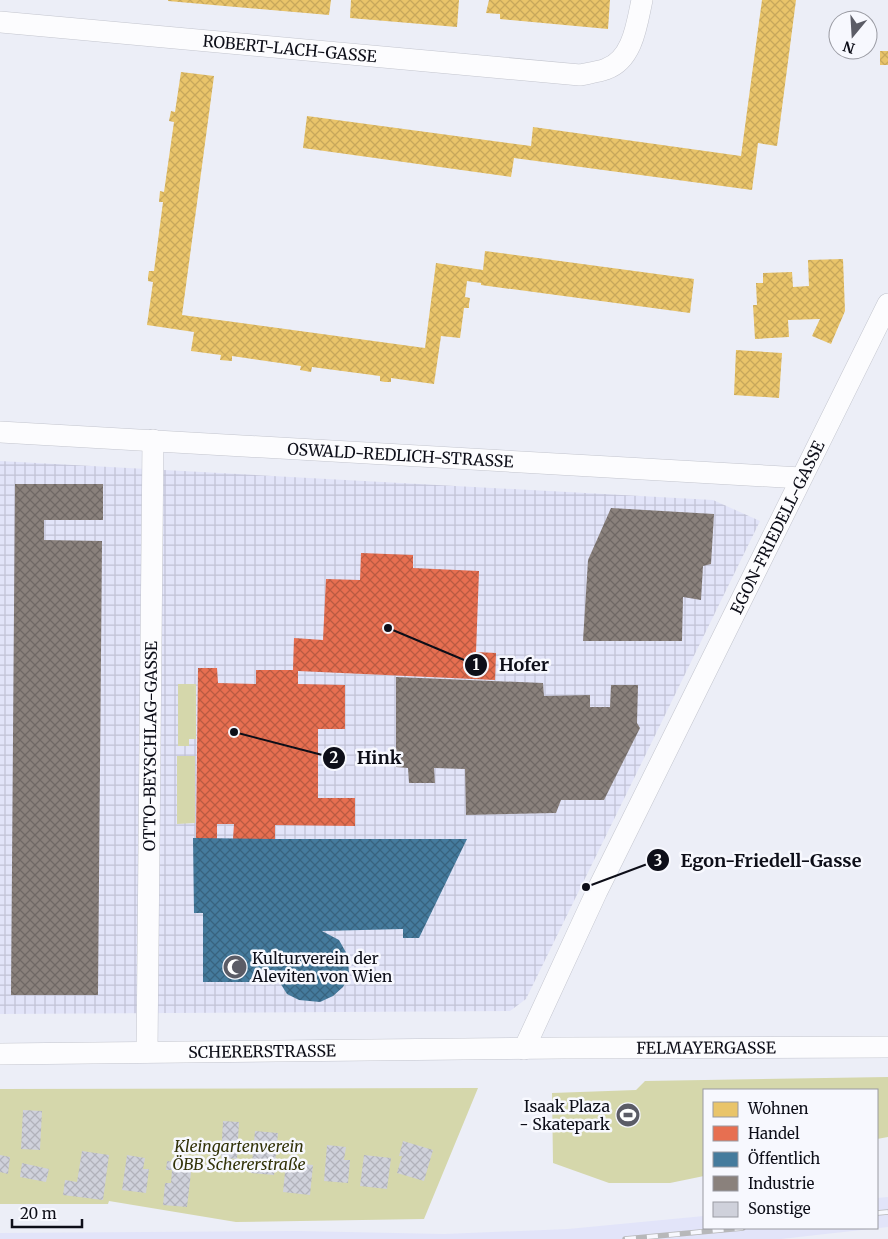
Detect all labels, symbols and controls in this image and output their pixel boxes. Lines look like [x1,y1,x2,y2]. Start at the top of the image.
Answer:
north arrow [828,10,878,60]
street label: ROBERT-LACH-GASSE [202,31,379,66]
text: N [841,37,857,58]
street label: EGON-FRIEDELL-GASSE [726,437,829,617]
street label: OSWALD-REDLICH-STRASSE [287,439,515,472]
street label: OTTO-BEYSCHLAG-GASSE [139,640,161,851]
callout: Hofer [464,648,559,681]
text: Hofer [499,653,549,676]
text: 1 [473,655,480,674]
callout: Hink [321,742,411,775]
text: Hink [357,746,402,769]
text: 2 [330,748,339,767]
callout: Egon-Friedell-Gasse [645,844,871,877]
text: Egon-Friedell-Gasse [681,849,862,872]
text: 3 [654,851,662,870]
place label: Kulturverein der Aleviten von Wien [251,948,393,986]
mosque icon: Kulturverein der Aleviten von Wien [222,954,248,980]
street label: FELMAYERGASSE [636,1037,777,1058]
street label: SCHERERSTRASSE [188,1040,337,1062]
legend [703,1089,878,1229]
place label: Isaak Plaza - Skatepark [519,1096,611,1134]
text: Wohnen [747,1099,808,1118]
sports icon: Isaak Plaza - Skatepark [615,1102,641,1128]
text: Handel [748,1124,800,1143]
park label: Kleingartenverein ÖBB Schererstraße [172,1136,306,1174]
text: Öffentlich [748,1148,820,1168]
text: Industrie [748,1174,815,1193]
scale bar [12,1196,82,1228]
text: Sonstige [748,1199,811,1218]
text: 20 m [20,1204,57,1223]

